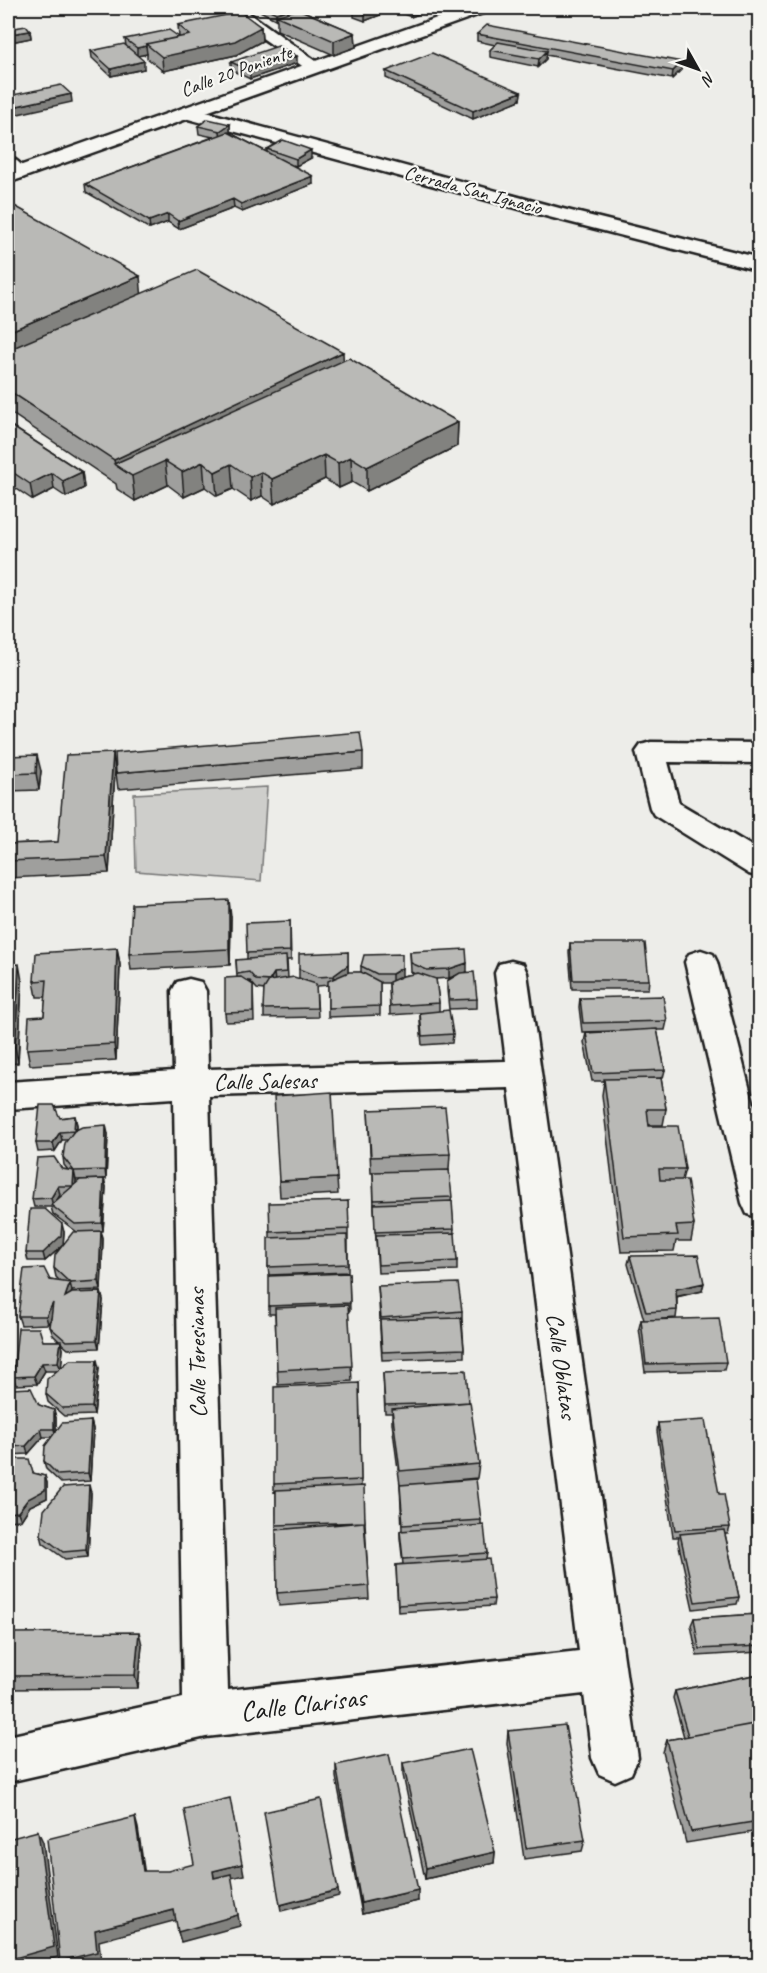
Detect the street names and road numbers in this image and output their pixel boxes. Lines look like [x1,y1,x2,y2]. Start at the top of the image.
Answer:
street label: Calle 20 Poniente [177,39,296,103]
street label: Cerrada San Ignacio [401,160,545,221]
street label: Calle Salesas [213,1065,319,1097]
street label: Calle Teresianas [181,1286,213,1418]
street label: Calle Oblatas [540,1311,585,1423]
street label: Calle Clarisas [238,1679,370,1729]

